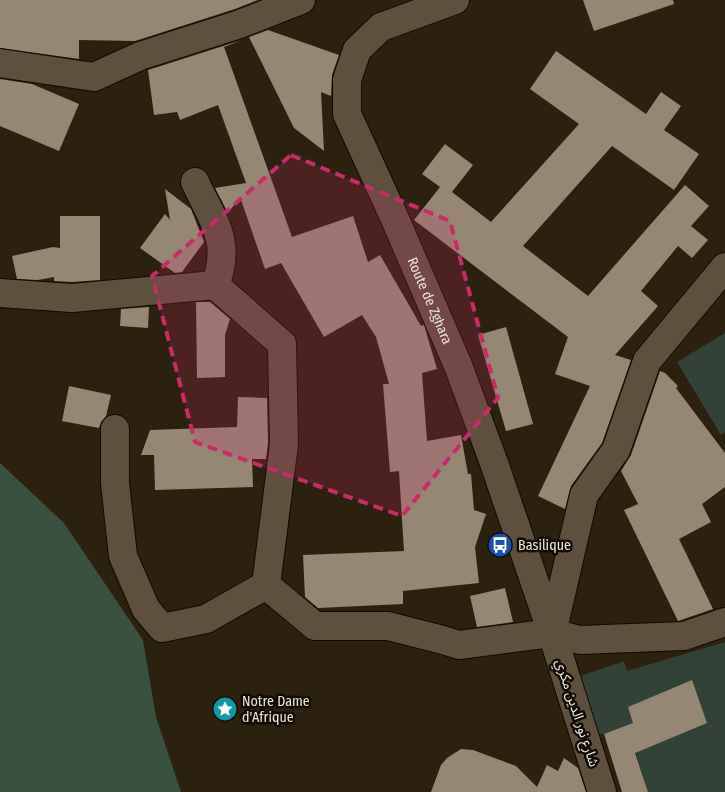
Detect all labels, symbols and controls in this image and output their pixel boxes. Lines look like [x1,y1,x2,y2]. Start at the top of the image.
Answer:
street label: Route de Zghara [404,255,456,347]
bus stop icon: Basilique [487,532,513,558]
place label: Basilique [518,537,571,554]
street label: شارع نور الدين مكري [549,657,602,770]
place label: Notre Dame d'Afrique [242,693,310,726]
place icon: Notre Dame d'Afrique [212,696,238,722]

